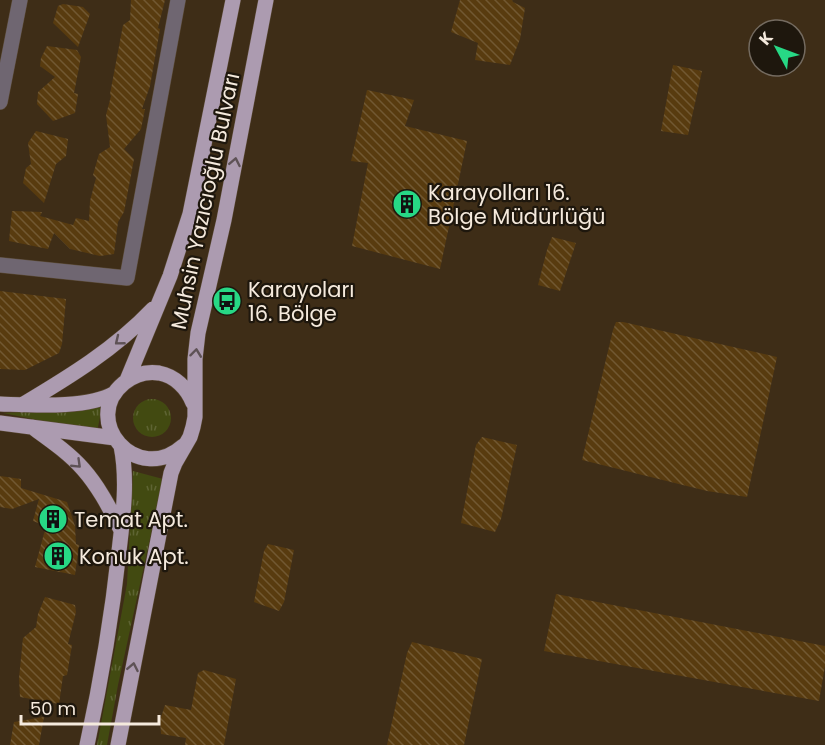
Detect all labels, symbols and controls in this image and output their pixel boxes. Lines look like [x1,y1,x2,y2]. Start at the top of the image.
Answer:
north arrow [747,18,807,78]
text: K [754,27,778,50]
street label: Muhsin Yazıcıoğlu Bulvarı [164,70,246,332]
one-way arrow [228,157,241,167]
place label: Karayolları 16. Bölge Müdürlüğü [428,178,606,231]
building icon: Karayolları 16. Bölge Müdürlüğü [391,188,423,220]
place label: Karayoları 16. Bölge [248,275,354,328]
bus stop icon: Karayoları 16. Bölge [211,285,243,317]
one-way arrow [115,333,126,344]
one-way arrow [189,348,201,358]
one-way arrow [71,457,81,468]
building icon: Temat Apt. [37,503,69,535]
place label: Temat Apt. [74,505,188,534]
building icon: Konuk Apt. [42,540,74,572]
place label: Konuk Apt. [79,542,189,571]
one-way arrow [126,662,139,672]
scale bar [21,688,159,726]
text: 50 m [30,696,76,721]

